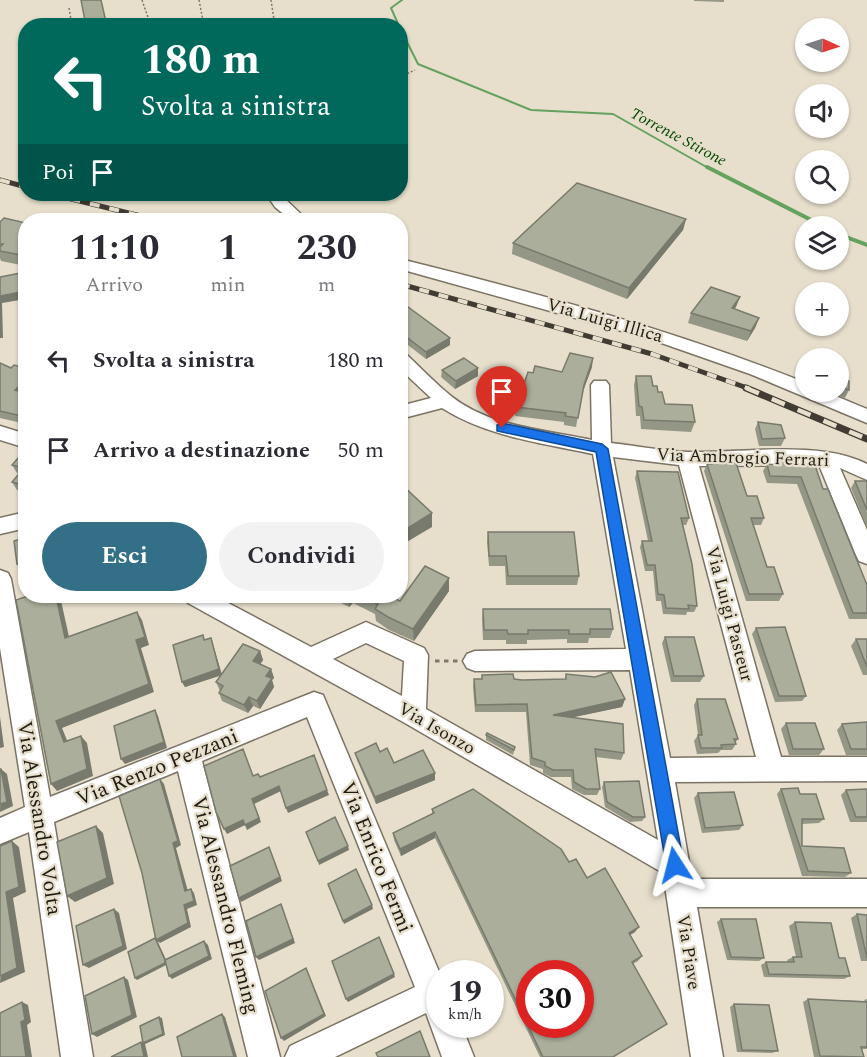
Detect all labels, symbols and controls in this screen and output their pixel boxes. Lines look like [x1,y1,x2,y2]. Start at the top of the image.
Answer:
north arrow [795,18,849,72]
map controls [795,18,849,402]
text: 180 m [141,29,260,92]
icon: left [42,42,120,120]
button: sound [795,84,849,138]
text: Svolta a sinistra [141,86,330,128]
water label: Torrente Stirone [626,101,731,172]
button: search [795,150,849,204]
text: Poi [42,156,74,189]
icon: arrive [86,156,119,189]
button: layers [795,216,849,270]
text: 11:10 [69,221,159,276]
text: 1 [218,221,238,276]
text: 230 [296,221,357,276]
text: Arrivo [85,270,143,300]
text: min [210,270,245,300]
text: m [318,270,335,300]
button: + [795,282,849,336]
street label: Via Luigi Illica [543,291,666,350]
icon: left [42,344,75,377]
text: Svolta a sinistra [93,344,255,377]
text: 180 m [327,344,384,377]
button: − [795,348,849,402]
pin [476,366,527,428]
icon: arrive [485,375,518,408]
icon: arrive [42,434,75,467]
text: Arrivo a destinazione [93,434,310,467]
text: 50 m [338,434,384,467]
street label: Via Ambrogio Ferrari [656,441,830,474]
button: Esci [42,522,207,591]
button: Condividi [219,522,384,591]
street label: Via Luigi Pasteur [698,543,761,685]
street label: Via Isonzo [393,695,480,761]
street label: Via Alessandro Volta [8,719,70,918]
street label: Via Renzo Pezzani [71,721,243,815]
street label: Via Enrico Fermi [331,777,421,938]
street label: Via Alessandro Fleming [182,793,268,1018]
position arrow [643,833,707,897]
street label: Via Piave [669,913,708,991]
speed limit sign: 30 [516,960,594,1038]
text: 19 [448,969,482,1015]
text: km/h [448,1003,482,1026]

